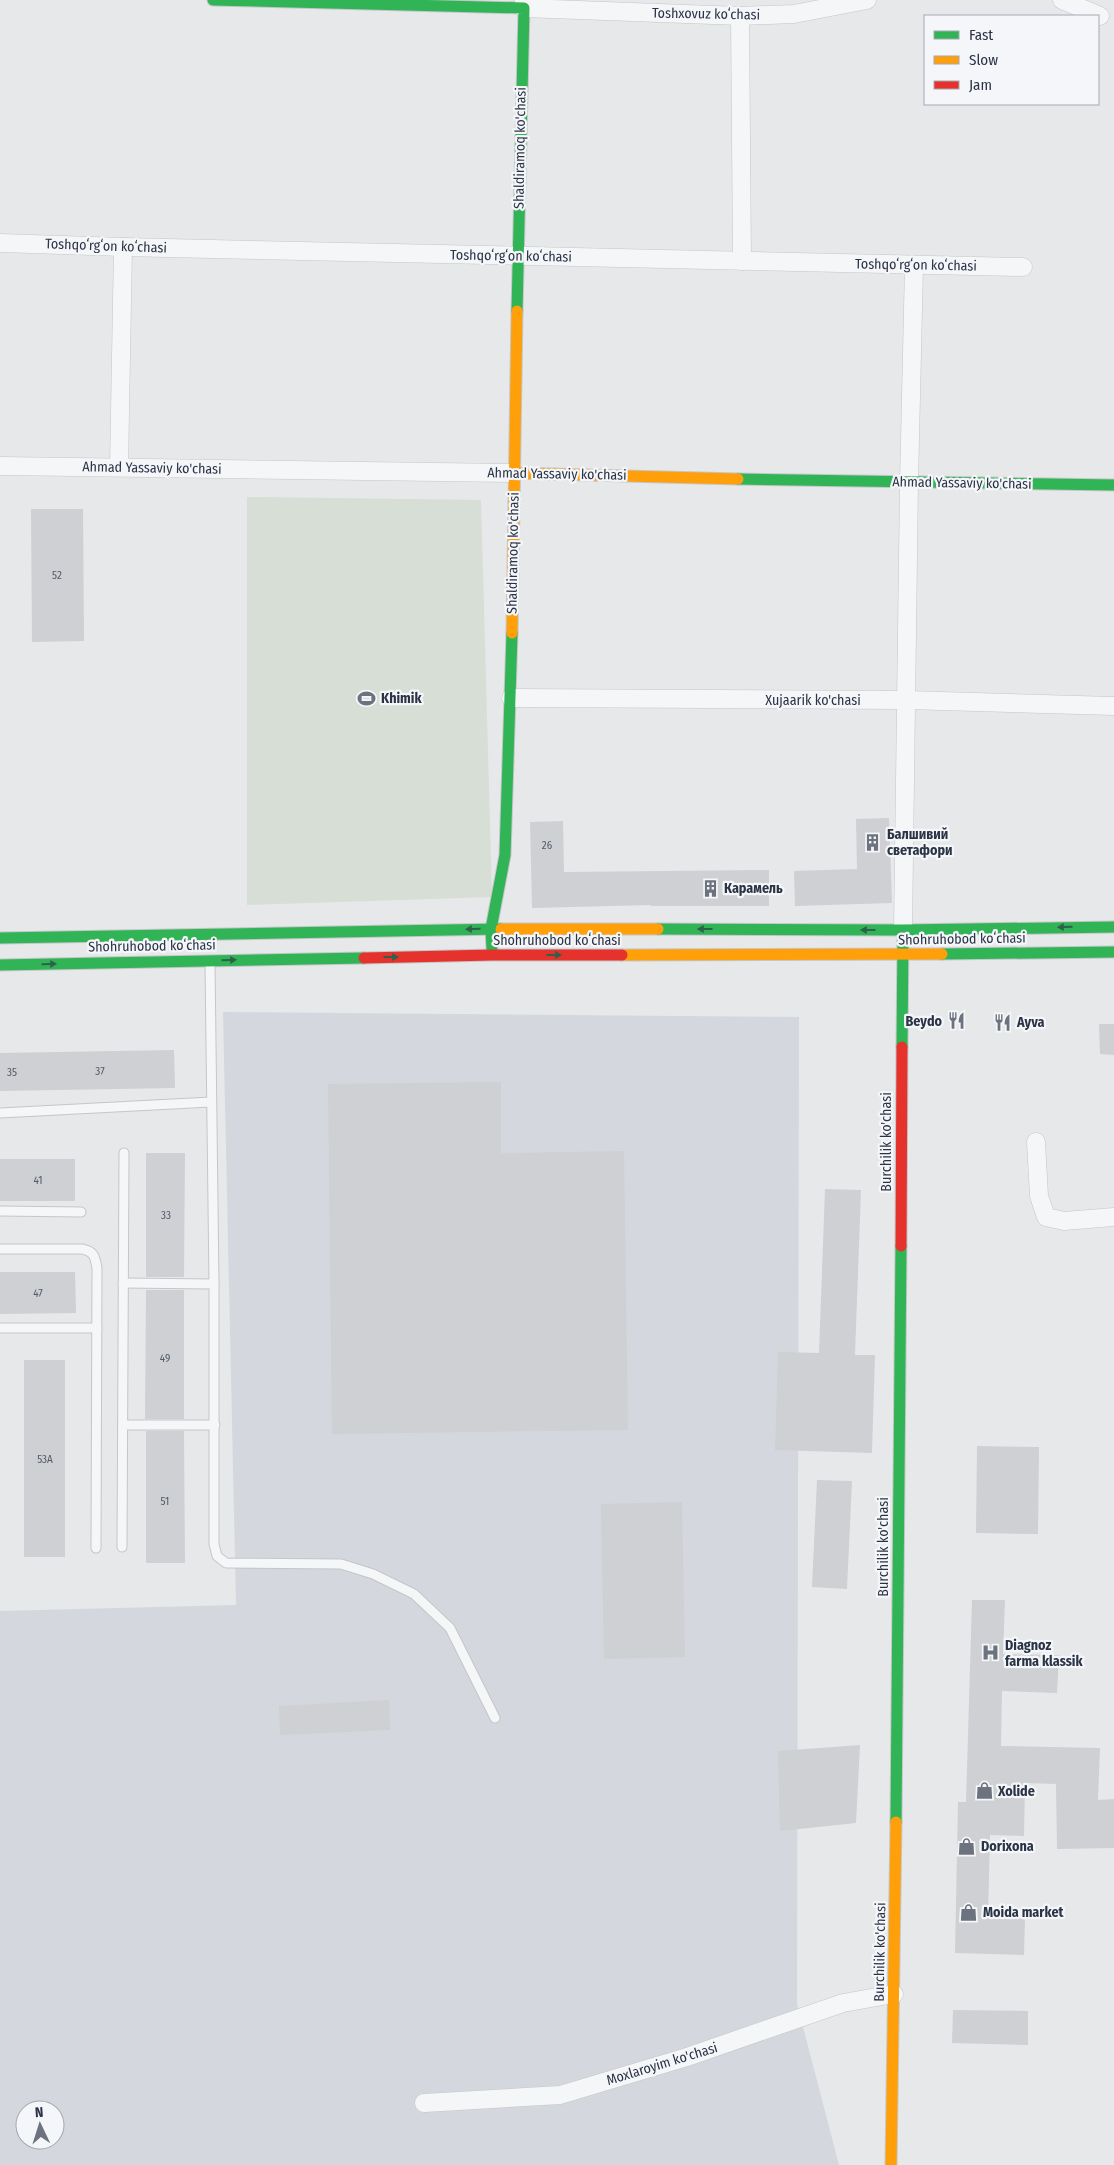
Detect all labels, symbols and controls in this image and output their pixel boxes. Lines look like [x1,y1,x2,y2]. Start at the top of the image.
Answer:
street label: Toshxovuz koʻchasi [652,5,760,23]
legend [924,15,1099,105]
text: Fast [969,26,993,44]
text: Slow [969,51,998,69]
text: Jam [969,76,992,94]
street label: Shaldiramoq ko'chasi [510,87,530,209]
street label: Toshqoʻrgʻon koʻchasi [45,235,167,257]
street label: Toshqoʻrgʻon koʻchasi [450,246,572,266]
street label: Toshqoʻrgʻon koʻchasi [855,255,977,275]
street label: Ahmad Yassaviy ko'chasi [82,458,222,478]
street label: Ahmad Yassaviy ko'chasi [487,464,627,484]
street label: Ahmad Yassaviy ko'chasi [892,473,1032,493]
street label: Shaldiramoq ko'chasi [503,492,523,614]
house number: 52 [52,569,62,582]
sports icon: Khimik [357,688,377,708]
place label: Khimik [381,690,422,707]
street label: Xujaarik ko'chasi [765,692,861,709]
place label: Балшивий светафори [887,826,953,859]
building icon: Балшивий светафори [863,832,883,852]
house number: 26 [542,839,553,852]
building icon: Карамель [700,878,720,898]
place label: Карамель [724,880,783,897]
one-way arrow [1057,924,1073,932]
one-way arrow [465,925,481,933]
one-way arrow [697,925,713,933]
one-way arrow [860,926,876,934]
street label: Shohruhobod koʻchasi [898,929,1026,949]
street label: Shohruhobod koʻchasi [493,932,621,949]
street label: Shohruhobod koʻchasi [88,936,216,956]
one-way arrow [546,951,562,959]
one-way arrow [383,953,399,961]
one-way arrow [221,955,237,963]
one-way arrow [41,960,57,968]
restaurant icon: Beydo [946,1011,966,1031]
restaurant icon: Ayva [993,1012,1013,1032]
place label: Beydo [906,1013,943,1030]
place label: Ayva [1016,1014,1045,1031]
house number: 37 [95,1065,105,1078]
house number: 35 [7,1066,17,1079]
street label: Burchilik ko'chasi [878,1092,895,1192]
house number: 41 [33,1174,43,1187]
house number: 33 [161,1209,171,1222]
house number: 47 [33,1287,43,1300]
house number: 49 [160,1352,170,1365]
house number: 53А [37,1453,53,1466]
house number: 51 [161,1495,169,1508]
street label: Burchilik ko'chasi [875,1497,892,1597]
place label: Diagnoz farma klassik [1005,1637,1083,1670]
hospital icon: Diagnoz farma klassik [981,1643,1001,1663]
shop icon: Xolide [974,1781,994,1801]
place label: Xolide [997,1783,1035,1800]
shop icon: Dorixona [957,1836,977,1856]
place label: Dorixona [981,1838,1034,1855]
street label: Burchilik ko'chasi [871,1902,889,2002]
shop icon: Moida market [959,1902,979,1922]
place label: Moida market [983,1904,1064,1921]
street label: Moxlaroyim ko'chasi [604,2039,720,2089]
north arrow [15,2100,65,2150]
text: N [34,2104,44,2121]

